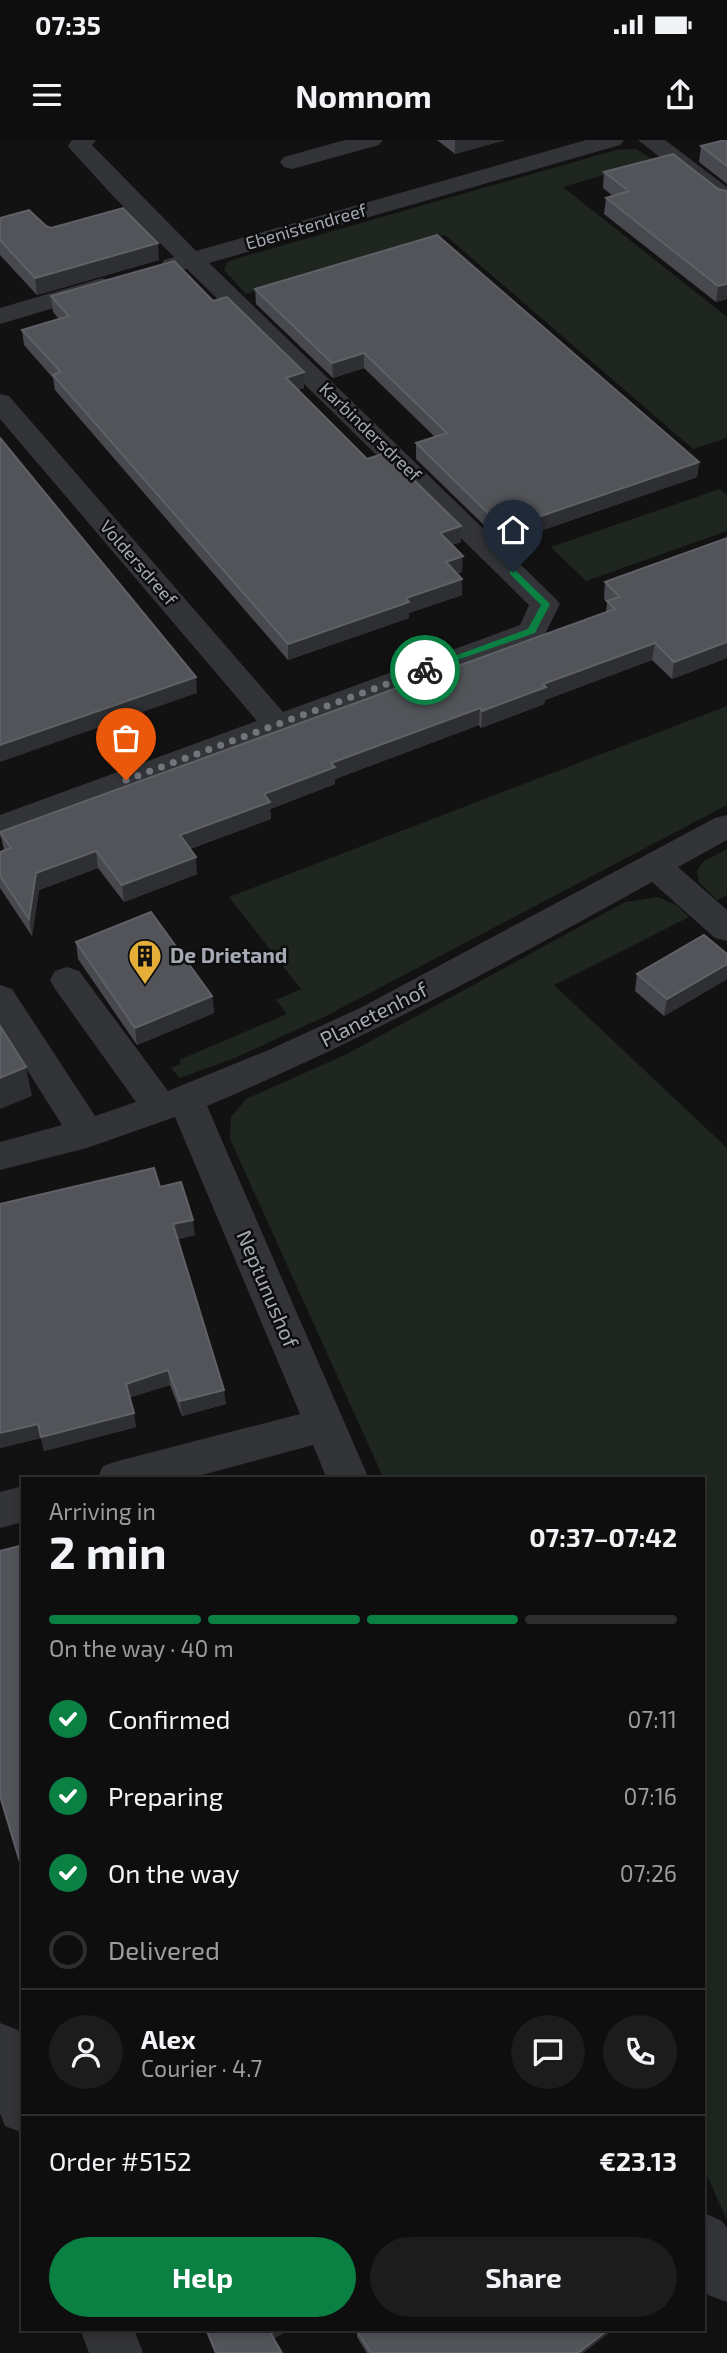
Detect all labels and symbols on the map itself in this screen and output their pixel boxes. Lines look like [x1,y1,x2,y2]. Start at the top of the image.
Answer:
street label: Ebenistendreef [243,198,370,254]
street label: Karbindersdreef [315,377,427,486]
pin [483,500,543,572]
street label: Voldersdreef [96,515,182,610]
courier [390,635,460,705]
pin [96,708,156,780]
building icon: De Drietand [126,937,164,986]
place label: De Drietand [170,942,287,967]
street label: Planetenhof [315,975,432,1051]
street label: Neptunushof [232,1226,305,1352]

